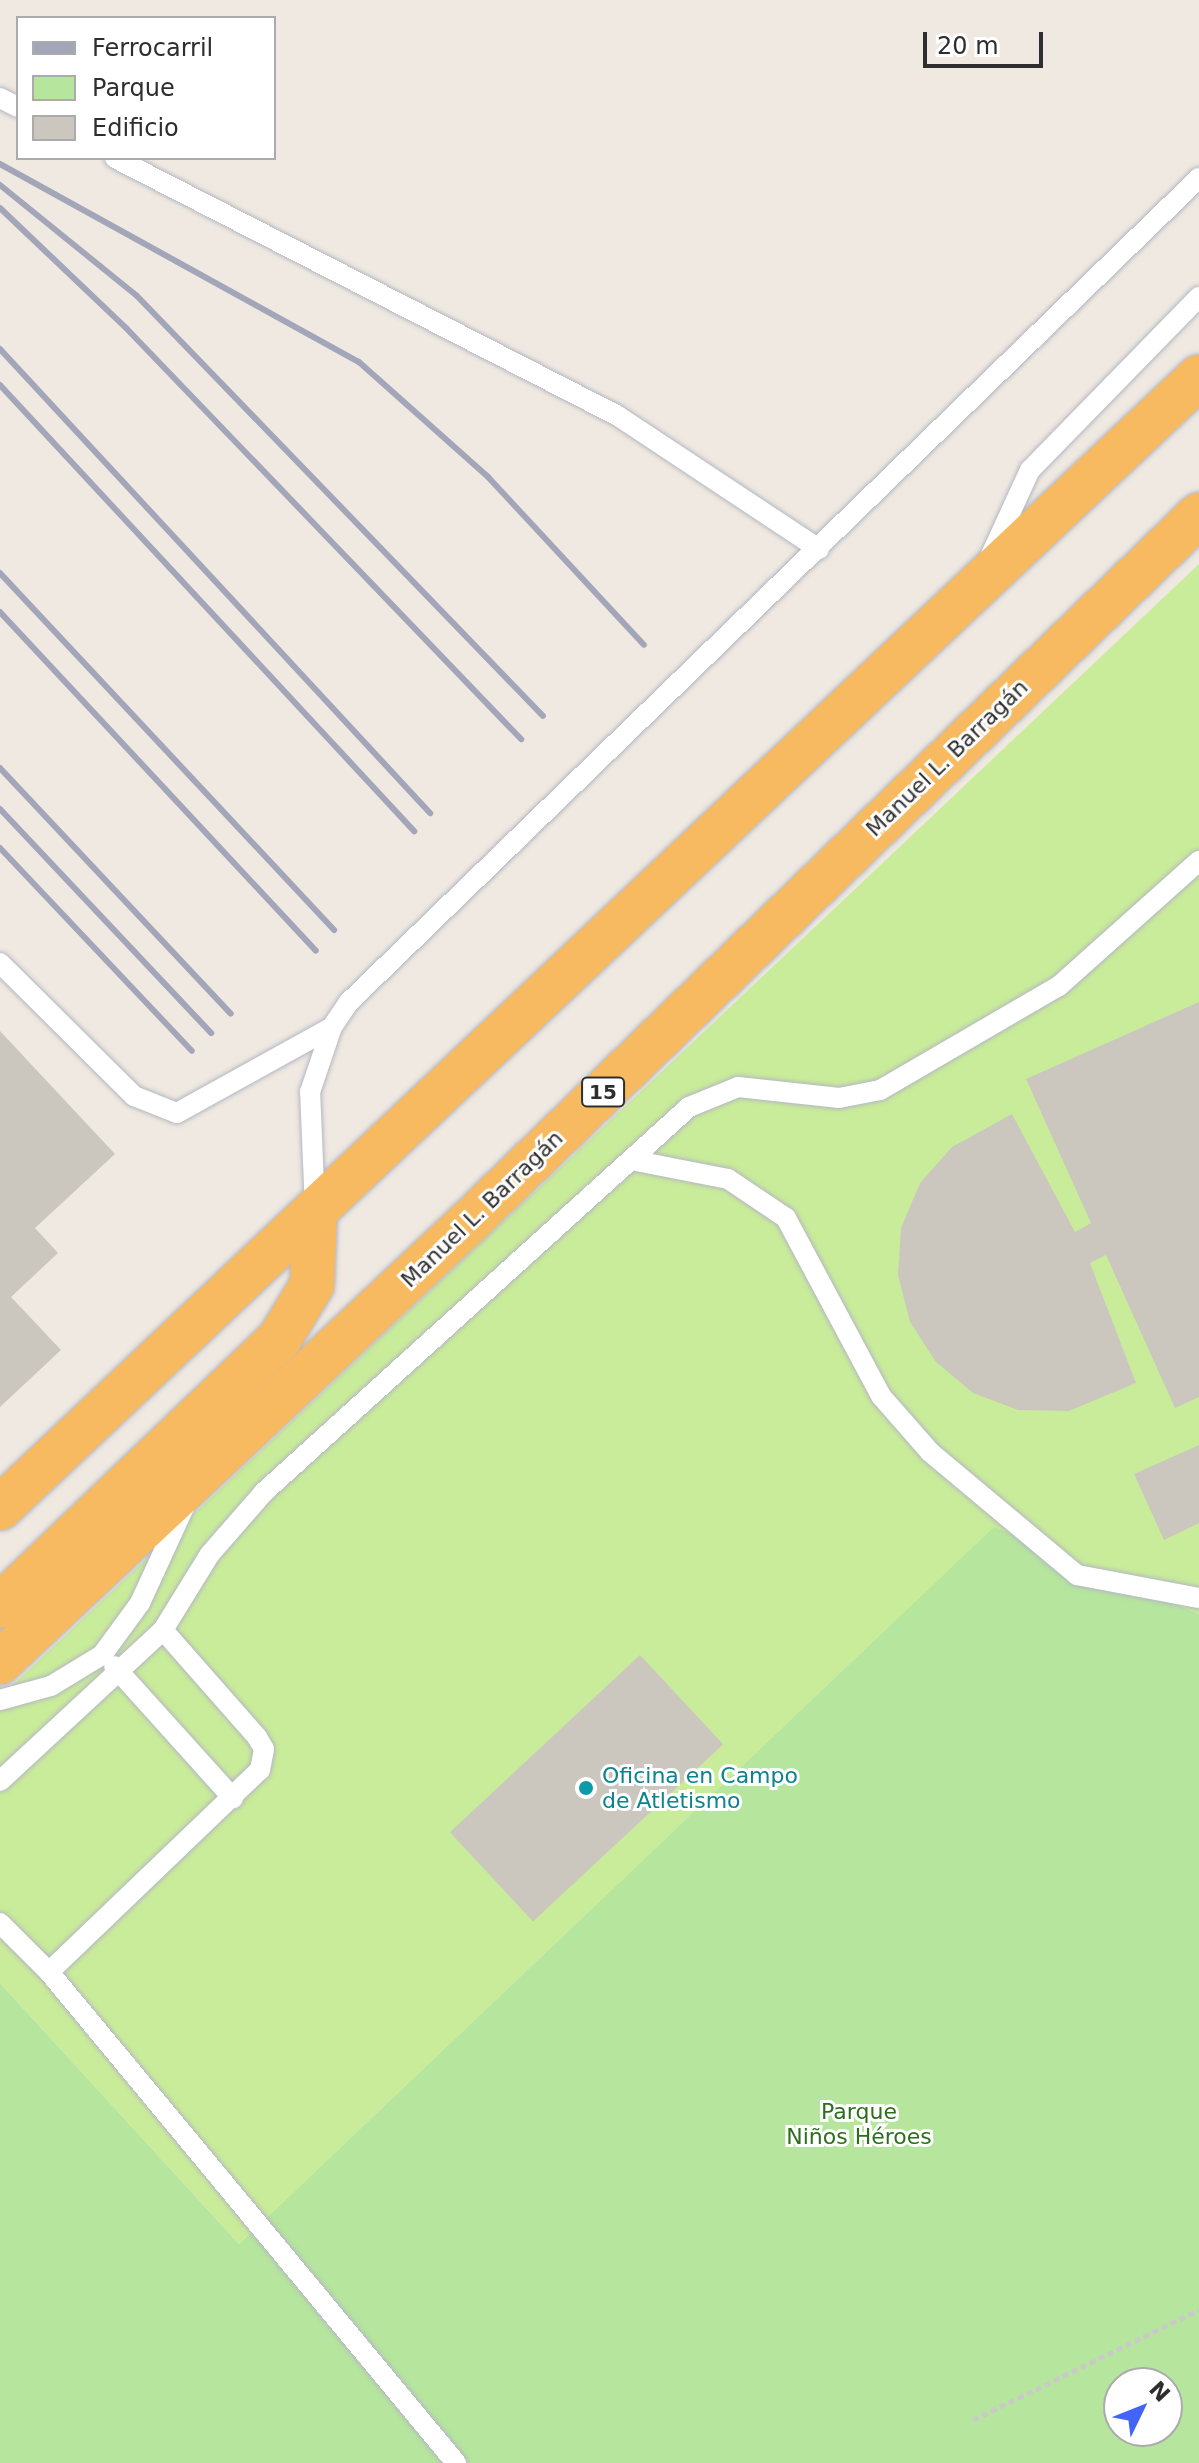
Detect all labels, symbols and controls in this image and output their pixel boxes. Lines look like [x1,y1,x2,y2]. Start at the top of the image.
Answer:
legend [16,16,276,160]
scale bar [927,16,1047,66]
text: 20 m [937,32,999,60]
text: Ferrocarril [92,34,213,62]
text: Parque [92,74,175,102]
text: Edificio [92,114,179,142]
street label: Manuel L. Barragán [861,674,1033,842]
road number: 15 [581,1076,625,1108]
street label: Manuel L. Barragán [396,1125,568,1293]
place label: Oficina en Campo de Atletismo [602,1762,798,1814]
marker: Oficina en Campo de Atletismo [577,1779,595,1797]
park label: Parque Niños Héroes [786,2098,932,2150]
north arrow [1103,2367,1183,2447]
text: N [1144,2376,1175,2407]

